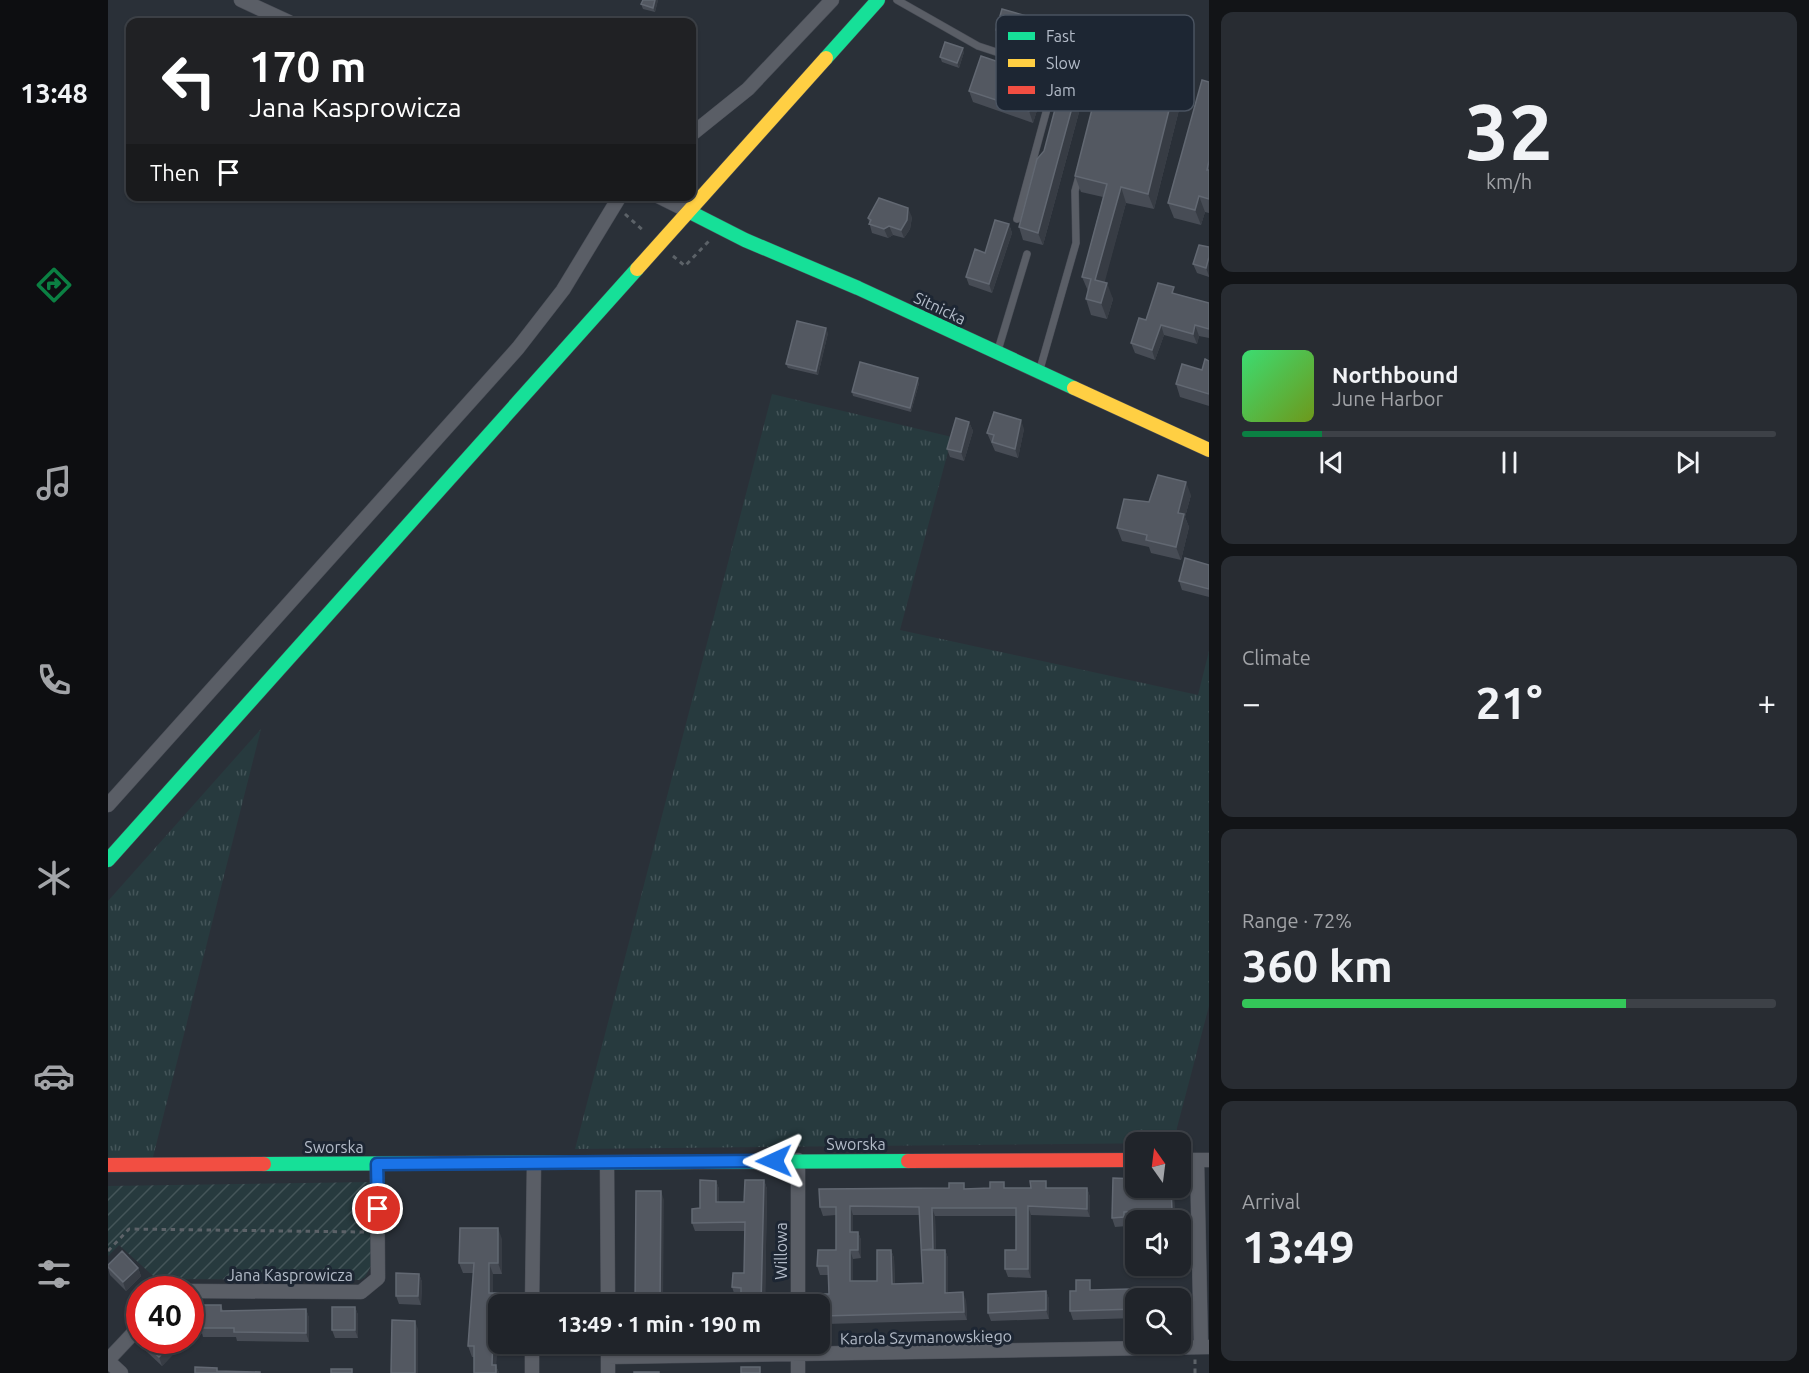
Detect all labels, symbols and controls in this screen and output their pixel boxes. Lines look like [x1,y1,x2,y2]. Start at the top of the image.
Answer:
legend [996,15,1194,111]
text: Fast [1046,27,1076,45]
icon: left [150,42,228,120]
text: 170 m [249,43,366,90]
text: Slow [1046,54,1081,72]
text: 13:48 [20,78,88,108]
text: Jam [1046,81,1076,99]
text: 32 [1465,87,1553,175]
text: Jana Kasprowicza [249,92,462,122]
icon: arrive [212,156,245,189]
text: Then [150,160,200,185]
text: km/h [1486,170,1532,193]
icon: directions [33,264,75,306]
street label: Sitnicka [911,288,969,328]
text: Northbound [1332,362,1458,387]
text: June Harbor [1332,387,1443,410]
icon: previous [1315,446,1348,479]
icon: pause [1493,446,1526,479]
icon: next [1671,446,1704,479]
icon: music [33,462,75,504]
text: Climate [1242,646,1311,669]
icon: phone [33,659,75,701]
text: 21° [1476,677,1542,728]
text: − [1242,684,1261,721]
text: + [1757,684,1776,721]
icon: climate [33,857,75,899]
text: Range · 72% [1242,909,1352,932]
text: 360 km [1242,940,1393,991]
icon: car [33,1055,75,1097]
position arrow [742,1129,806,1193]
north arrow [1125,1132,1191,1198]
map controls [1125,1132,1191,1354]
street label: Sworska [826,1135,886,1153]
street label: Sworska [304,1138,364,1156]
pin [352,1183,403,1234]
text: Arrival [1242,1190,1300,1213]
icon: arrive [361,1192,394,1225]
button: sound [1125,1210,1191,1276]
text: 13:49 [1242,1221,1355,1272]
street label: Willowa [772,1222,790,1280]
icon: filters [33,1253,75,1295]
street label: Jana Kasprowicza [227,1266,353,1284]
speed limit sign: 40 [126,1276,204,1354]
button: search [1125,1288,1191,1354]
text: 13:49 · 1 min · 190 m [557,1311,761,1336]
street label: Karola Szymanowskiego [840,1326,1012,1348]

